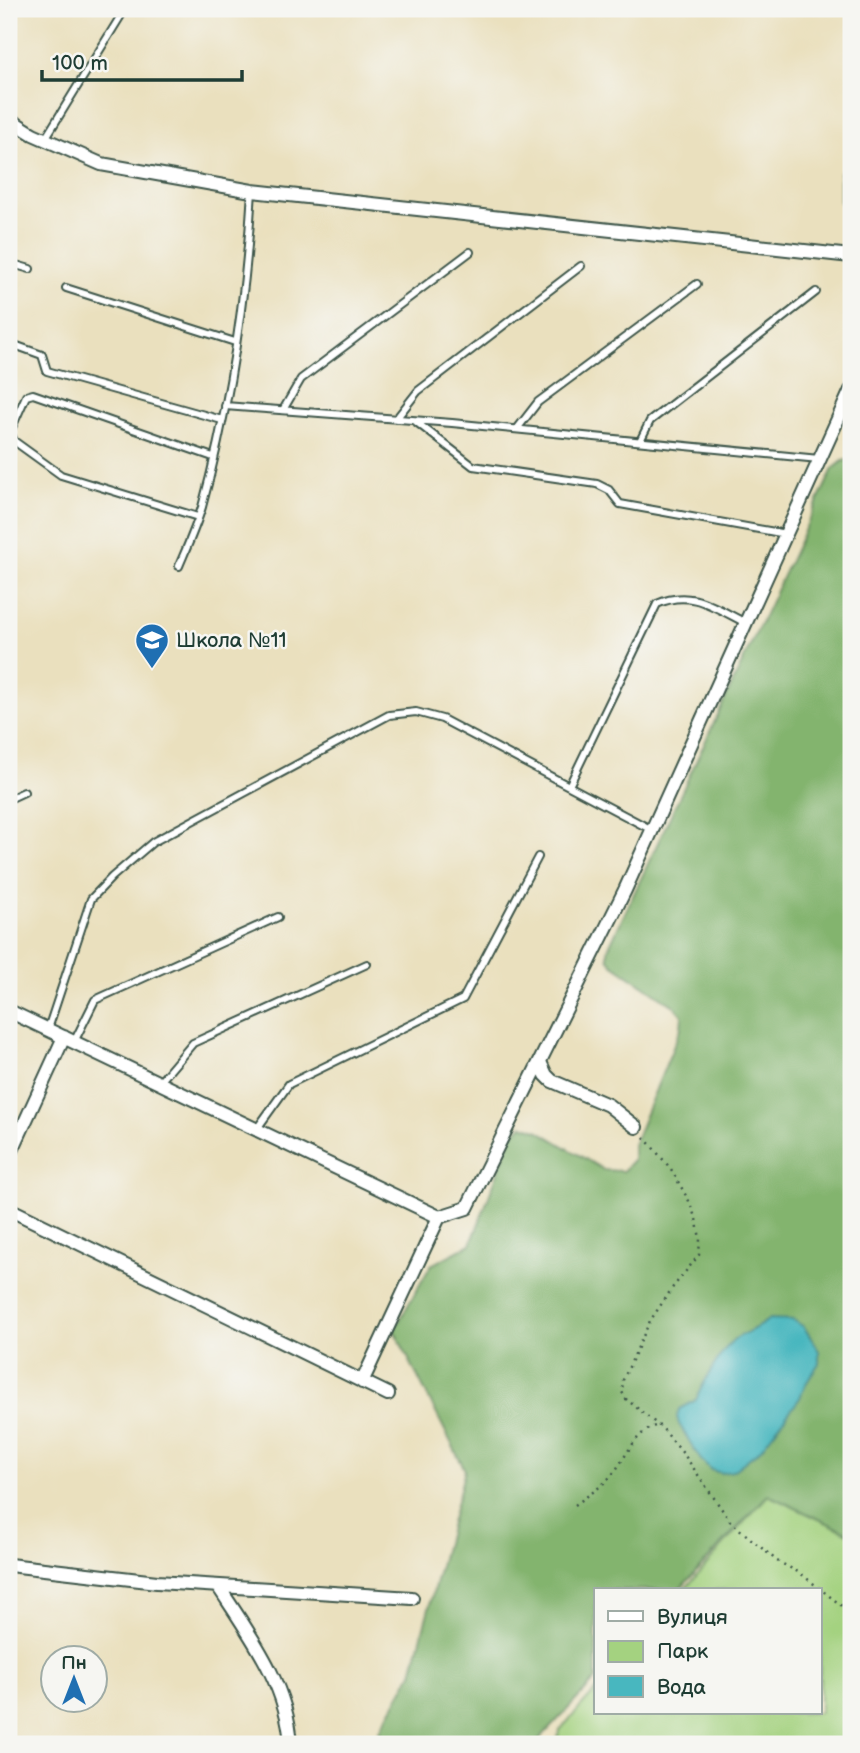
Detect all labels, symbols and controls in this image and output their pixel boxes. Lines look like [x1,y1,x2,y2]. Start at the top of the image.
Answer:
scale bar [42,38,242,82]
text: 100 m [52,51,108,76]
school or university icon: Школа №11 [133,621,171,670]
place label: Школа №11 [176,628,287,653]
legend [594,1588,822,1714]
text: Вулиця [657,1605,728,1630]
text: Парк [657,1639,708,1664]
north arrow [38,1644,108,1714]
text: Пн [61,1652,87,1675]
text: Вода [657,1675,706,1700]

